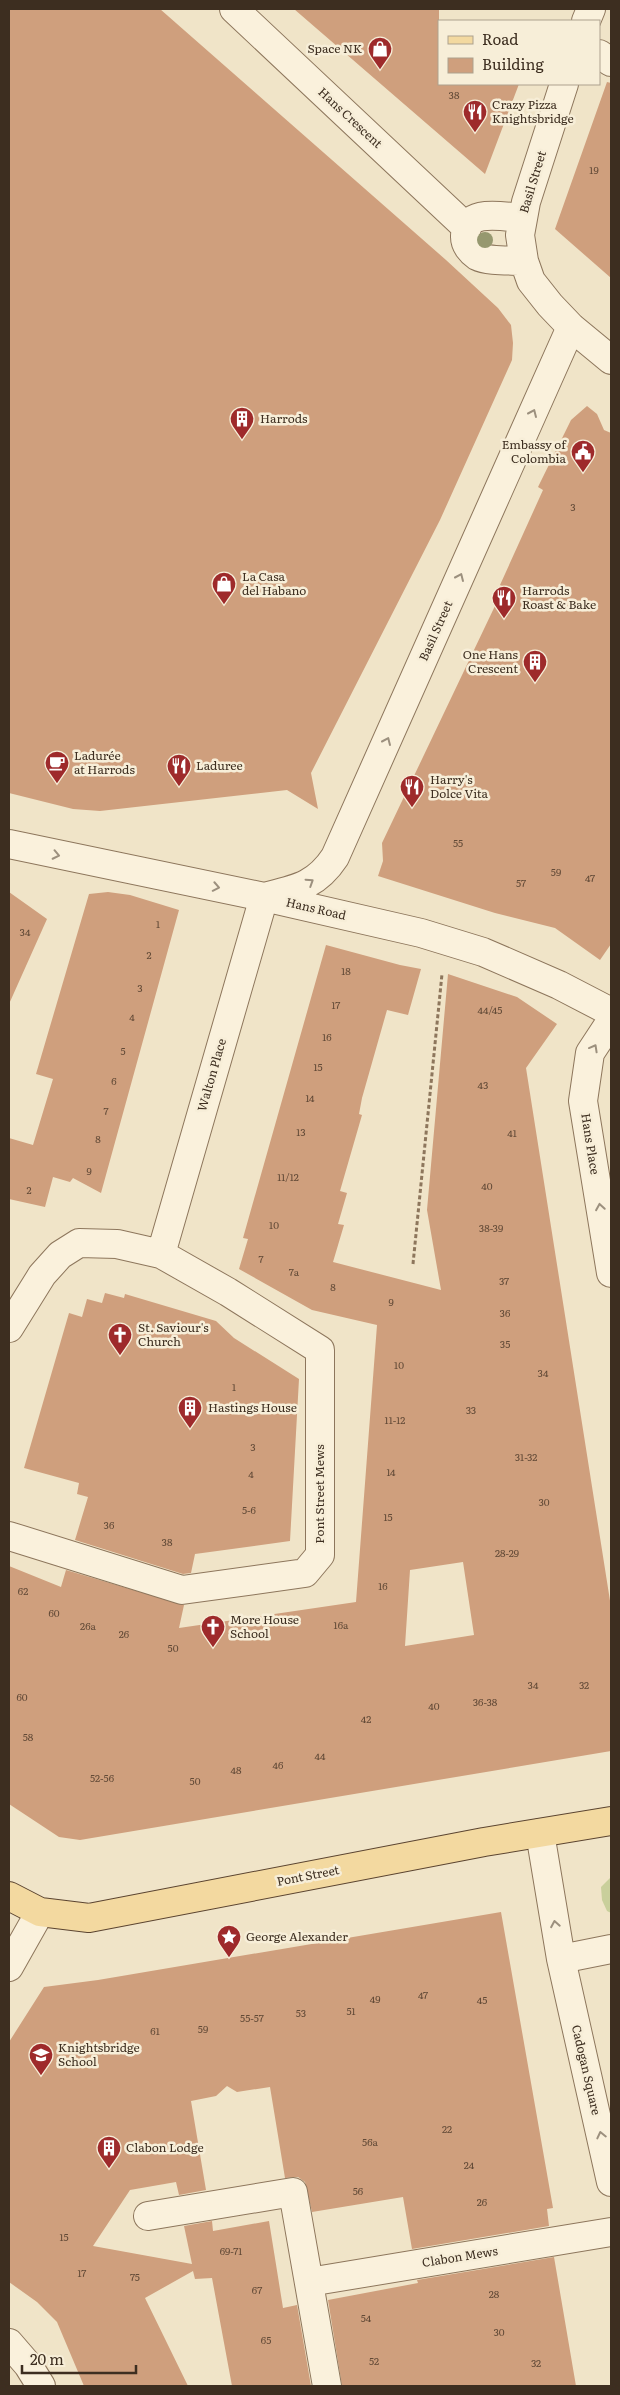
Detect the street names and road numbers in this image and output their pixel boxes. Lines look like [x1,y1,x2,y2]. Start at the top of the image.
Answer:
street label: Hans Crescent [315,83,387,152]
street label: Basil Street [514,148,550,215]
street label: Basil Street [414,597,456,664]
street label: Hans Road [284,892,349,924]
street label: Walton Place [192,1036,230,1113]
street label: Hans Place [577,1112,605,1176]
street label: Pont Street Mews [310,1444,328,1544]
street label: Pont Street [275,1860,341,1890]
street label: Cadogan Square [568,2023,606,2117]
street label: Clabon Mews [421,2241,500,2271]

